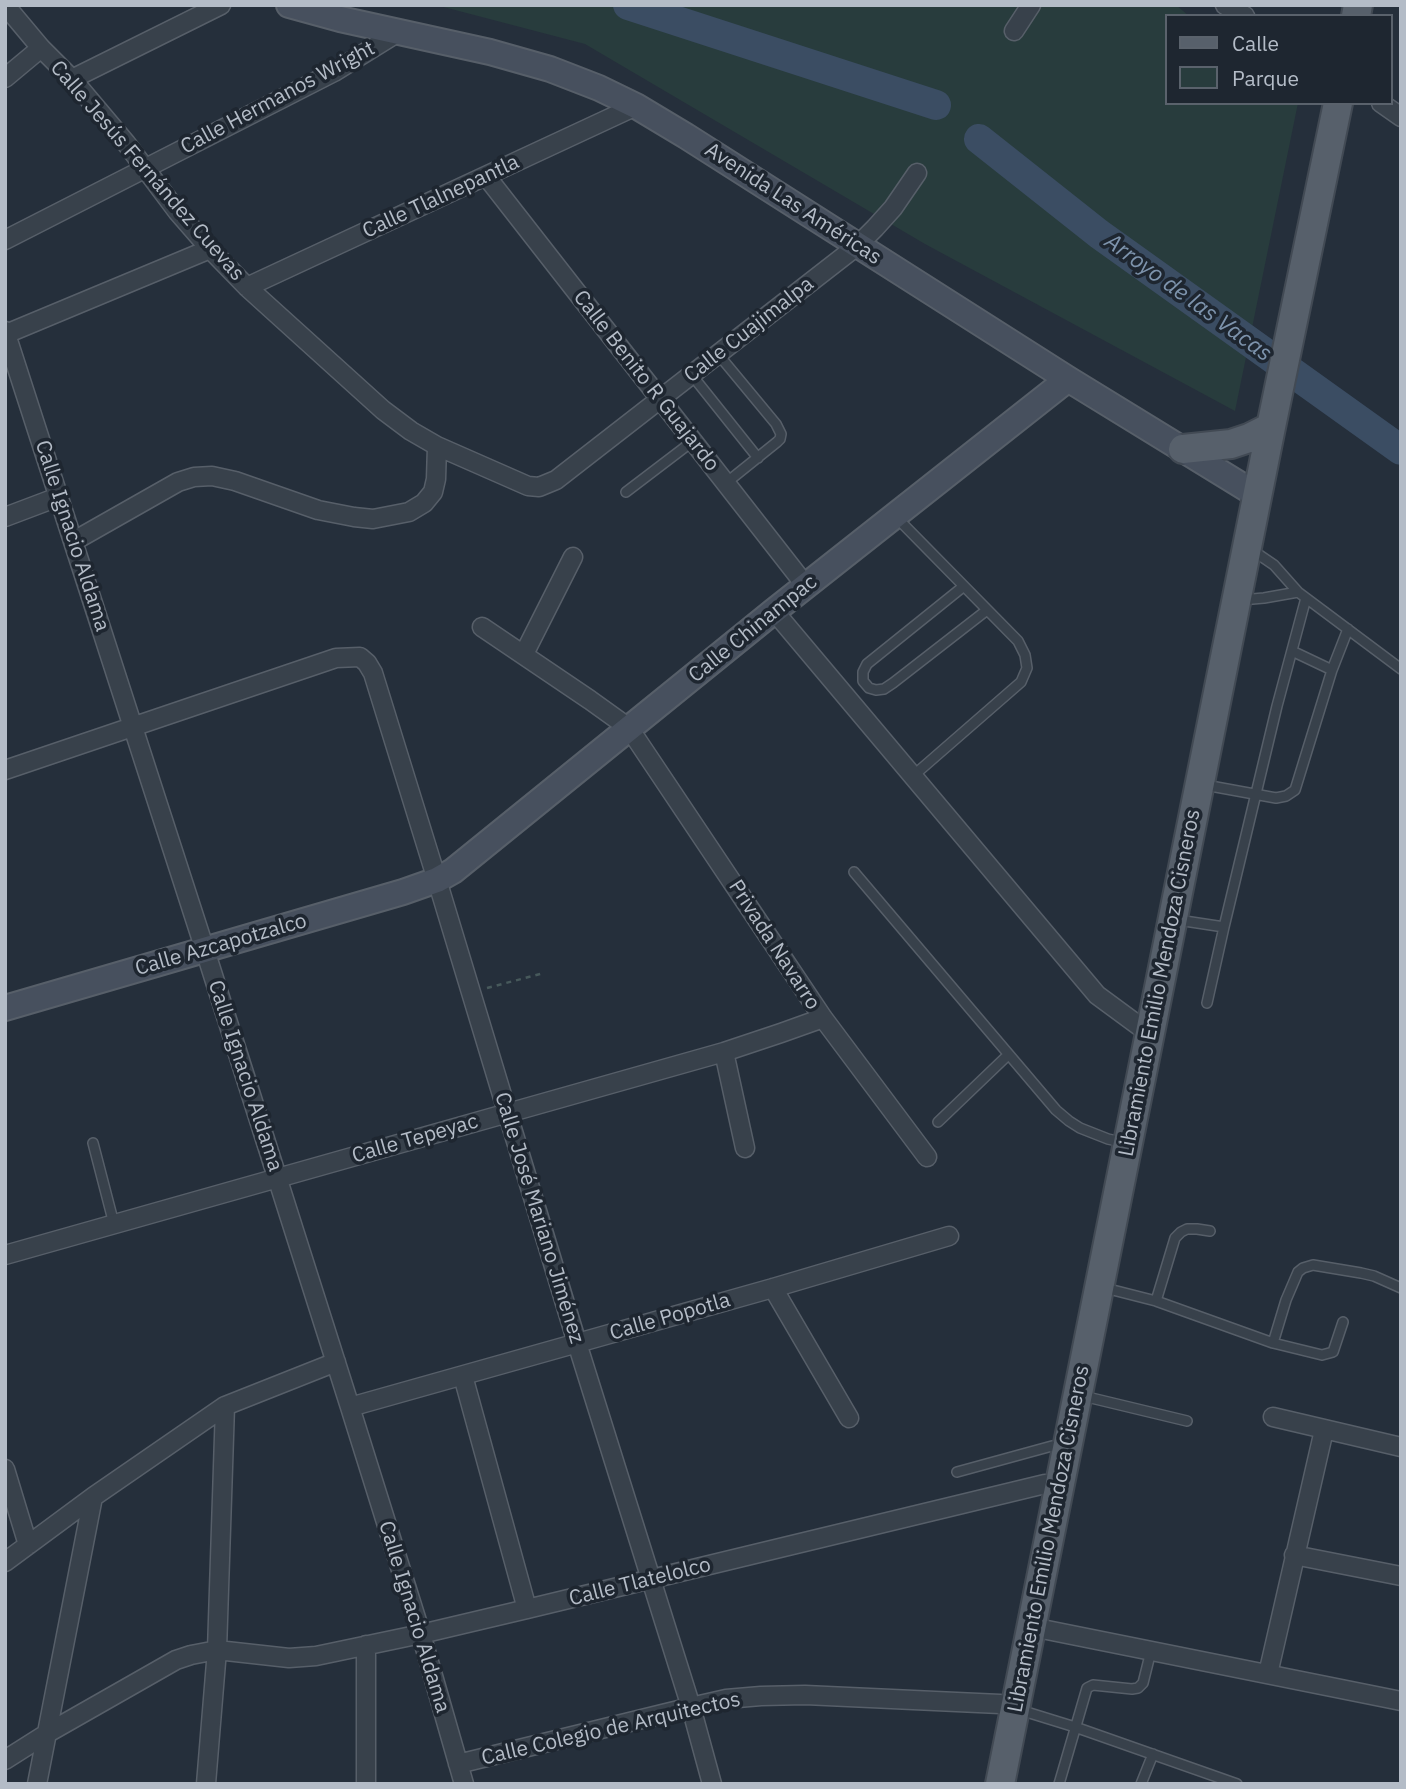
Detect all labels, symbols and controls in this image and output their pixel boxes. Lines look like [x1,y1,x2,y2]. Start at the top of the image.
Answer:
legend [1164,14,1392,105]
text: Calle [1232,29,1279,57]
street label: Calle Hermanos Wright [177,36,379,160]
street label: Calle Jesús Fernández Cuevas [45,56,249,286]
text: Parque [1232,64,1299,92]
street label: Avenida Las Américas [700,137,886,271]
street label: Calle Tlalnepantla [359,150,523,244]
water label: Arroyo de las Vacas [1099,228,1277,368]
street label: Calle Cuajimalpa [679,272,819,388]
street label: Calle Benito R Guajardo [568,286,724,476]
street label: Calle Ignacio Aldama [29,437,115,635]
street label: Calle Chinampac [684,570,822,688]
street label: Libramiento Emilio Mendoza Cisneros [1114,807,1206,1159]
street label: Privada Navarro [723,875,825,1015]
street label: Calle Azcapotzalco [132,908,310,982]
street label: Calle Ignacio Aldama [202,977,288,1175]
street label: Calle José Mariano Jiménez [489,1089,589,1347]
street label: Calle Tepeyac [349,1109,481,1169]
street label: Calle Popotla [607,1288,733,1346]
street label: Libramiento Emilio Mendoza Cisneros [1003,1363,1095,1715]
street label: Calle Ignacio Aldama [373,1518,455,1716]
street label: Calle Tlatelolco [567,1552,713,1612]
street label: Calle Colegio de Arquitectos [479,1687,743,1771]

